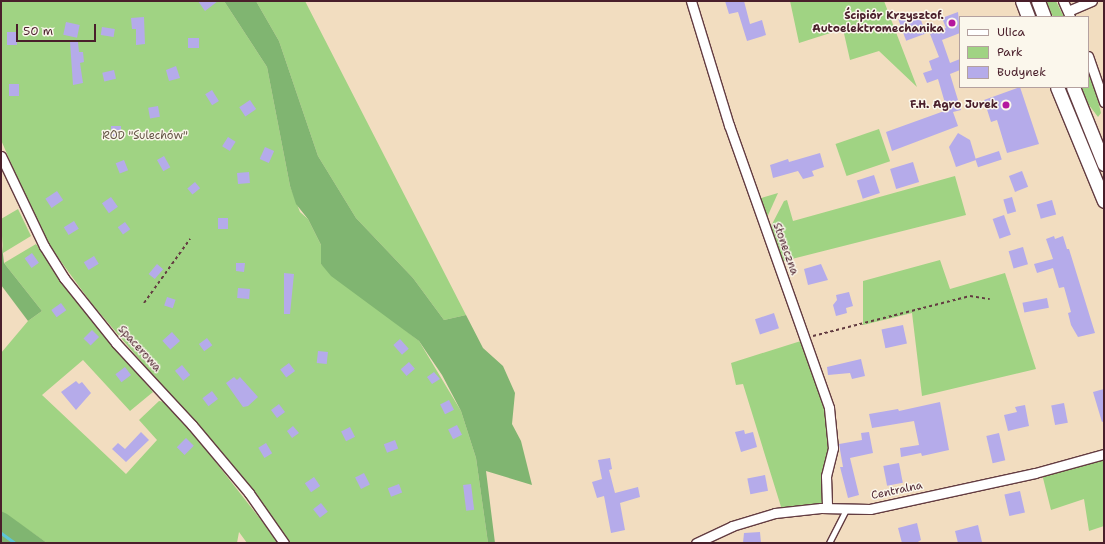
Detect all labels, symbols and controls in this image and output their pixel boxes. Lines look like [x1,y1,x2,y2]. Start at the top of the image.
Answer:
place label: Ścipiór Krzysztof. Autoelektromechanika [812,10,944,36]
scale bar [18,16,98,42]
legend [959,16,1089,88]
marker: Ścipiór Krzysztof. Autoelektromechanika [947,18,957,28]
text: 50 m [23,23,53,39]
text: Ulica [997,24,1025,40]
text: Park [997,44,1023,60]
text: Budynek [997,64,1046,80]
place label: F.H. Agro Jurek [910,98,998,112]
marker: F.H. Agro Jurek [1001,100,1011,110]
park label: ROD "Sulechów" [102,129,188,143]
street label: Słoneczna [769,221,801,277]
street label: Spacerowa [115,323,163,375]
street label: Centralna [870,479,924,503]

